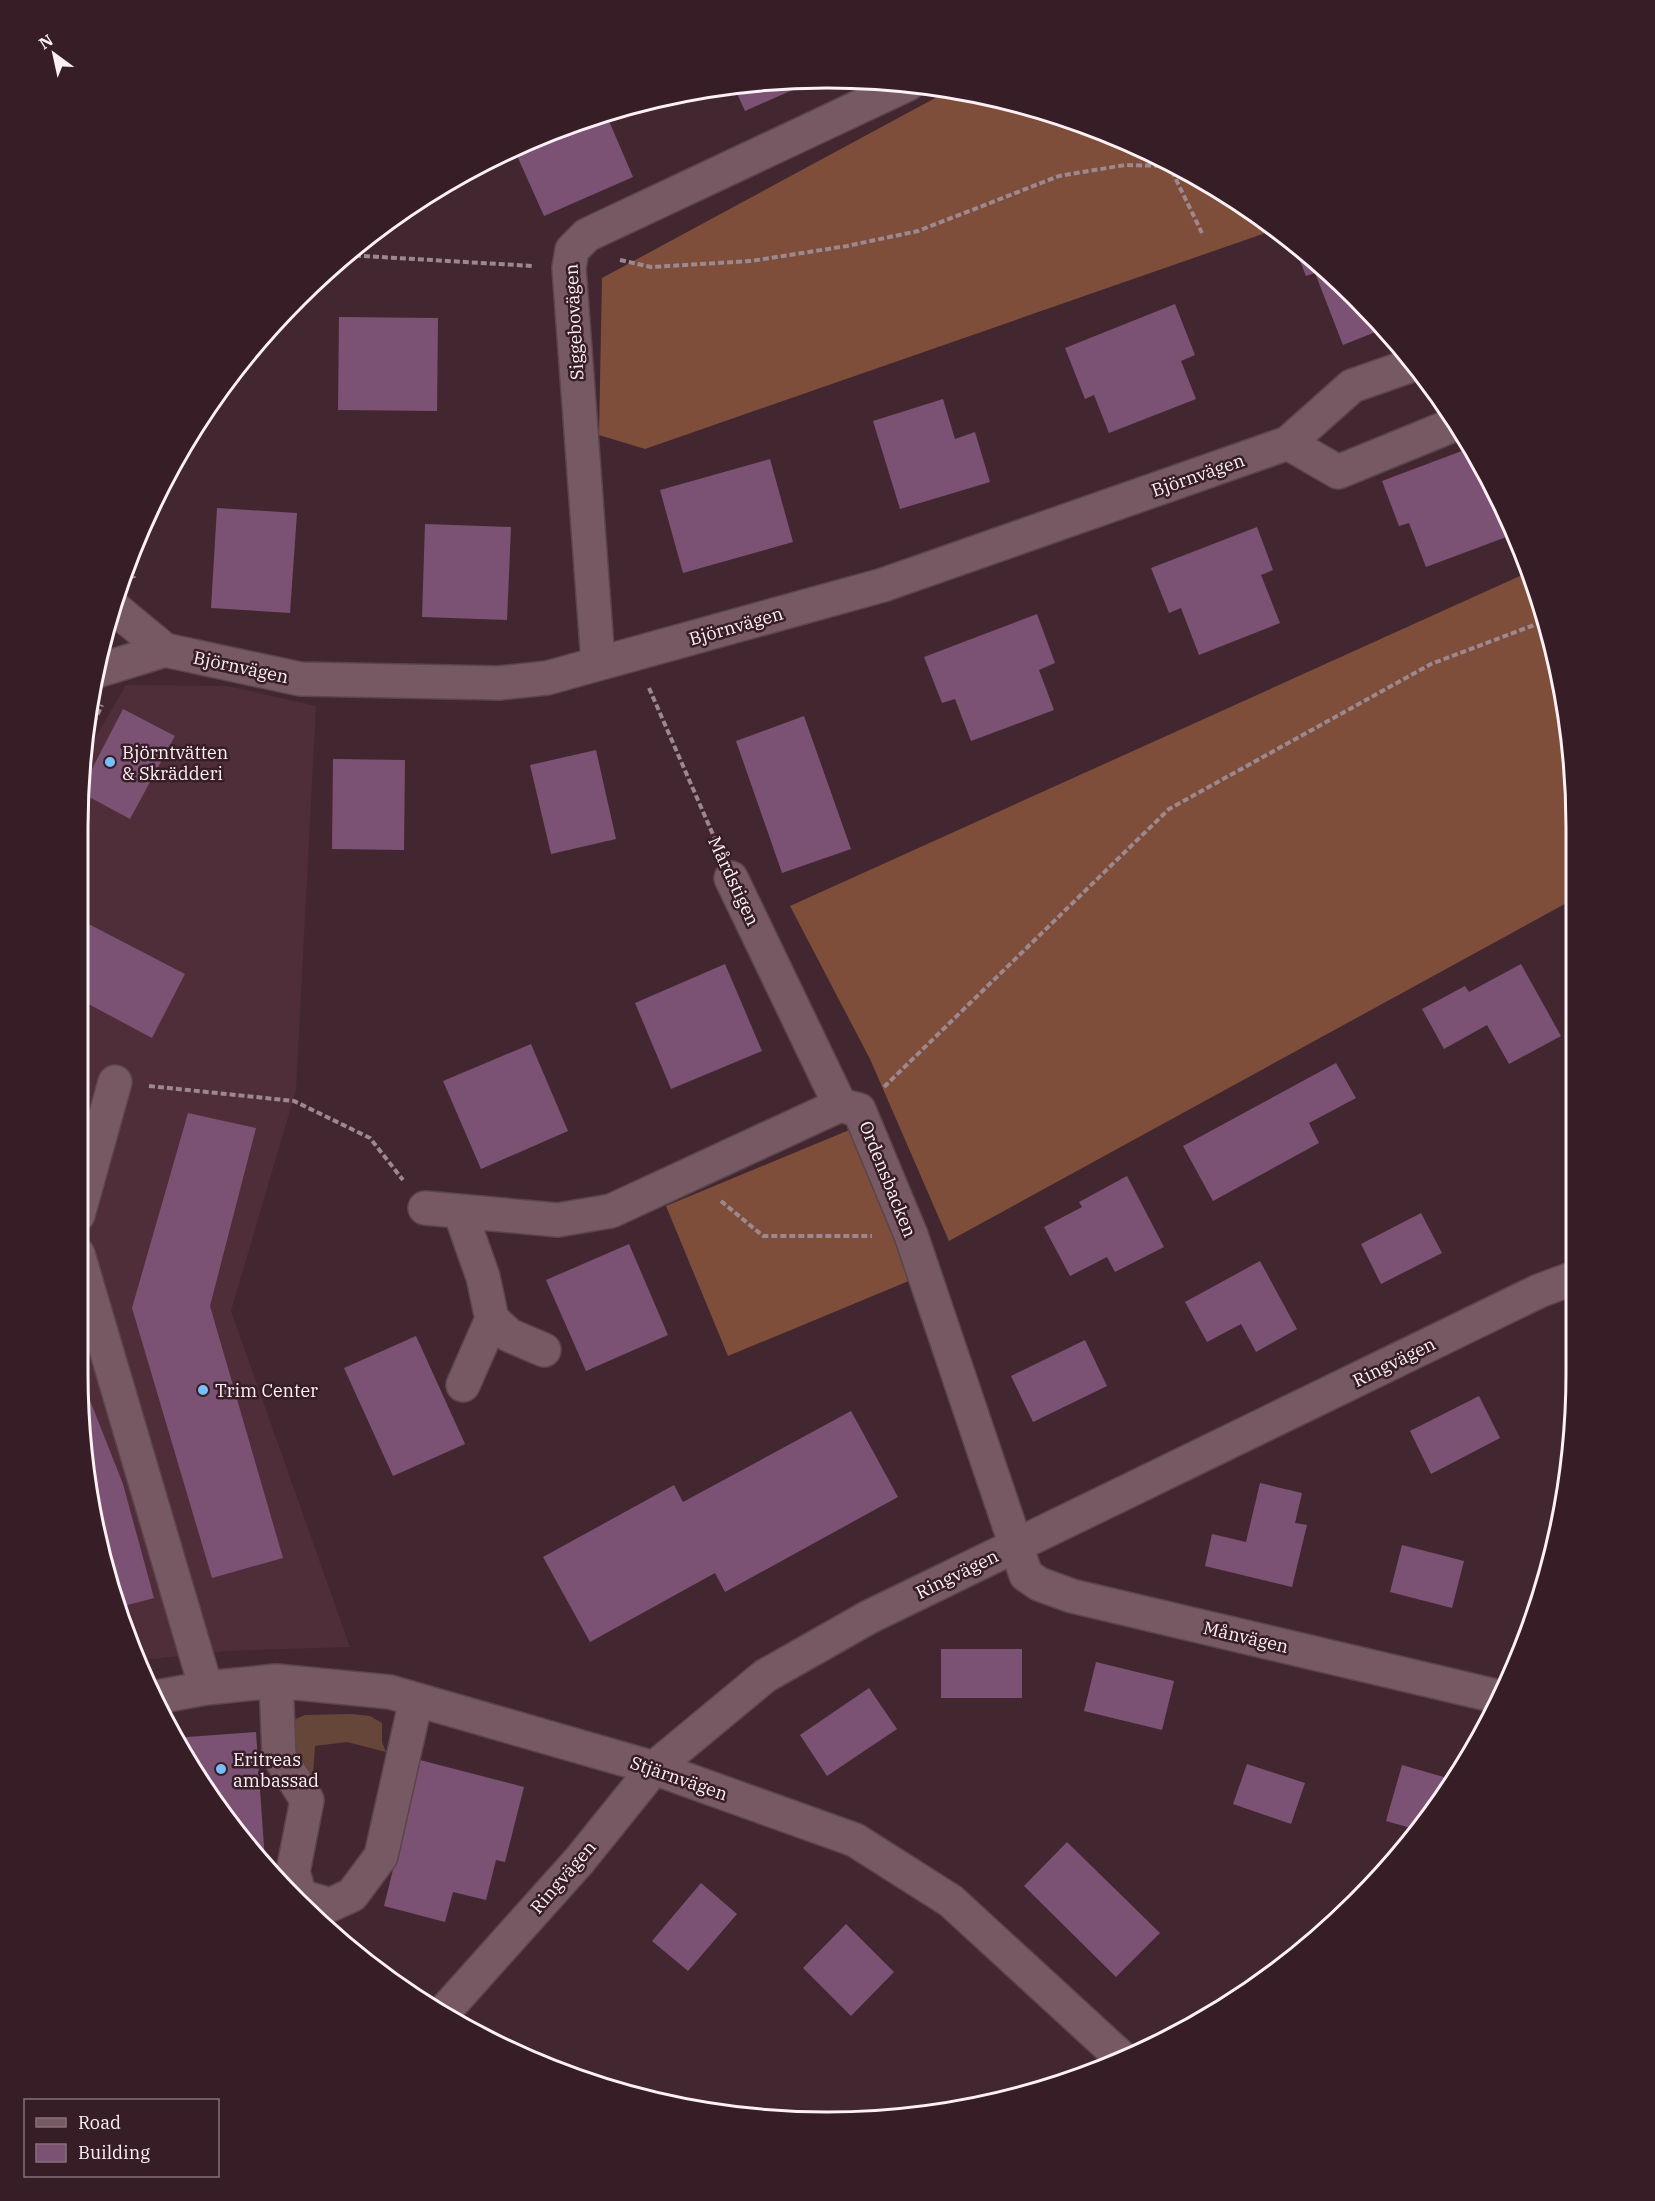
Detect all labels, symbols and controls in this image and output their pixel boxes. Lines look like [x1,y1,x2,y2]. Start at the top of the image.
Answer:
north arrow [24,24,84,84]
text: N [35,30,57,53]
street label: Siggebovägen [559,263,589,381]
street label: Björnvägen [1148,448,1248,502]
street label: Björnvägen [686,602,786,650]
street label: Björnvägen [191,646,291,688]
place label: Björntvätten & Skrädderi [122,741,228,785]
marker: Björntvätten & Skrädderi [103,755,117,769]
street label: Mårdstigen [703,833,765,929]
street label: Ordensbacken [854,1118,922,1240]
street label: Ringvägen [1349,1332,1439,1392]
place label: Trim Center [215,1379,318,1402]
marker: Trim Center [196,1383,210,1397]
street label: Ringvägen [912,1544,1002,1604]
street label: Månvägen [1201,1616,1291,1658]
place label: Eritreas ambassad [233,1748,319,1792]
street label: Stjärnvägen [627,1751,731,1805]
marker: Eritreas ambassad [214,1762,228,1776]
street label: Ringvägen [525,1836,601,1918]
legend [24,2099,219,2177]
text: Road [78,2111,121,2134]
text: Building [78,2141,150,2164]

